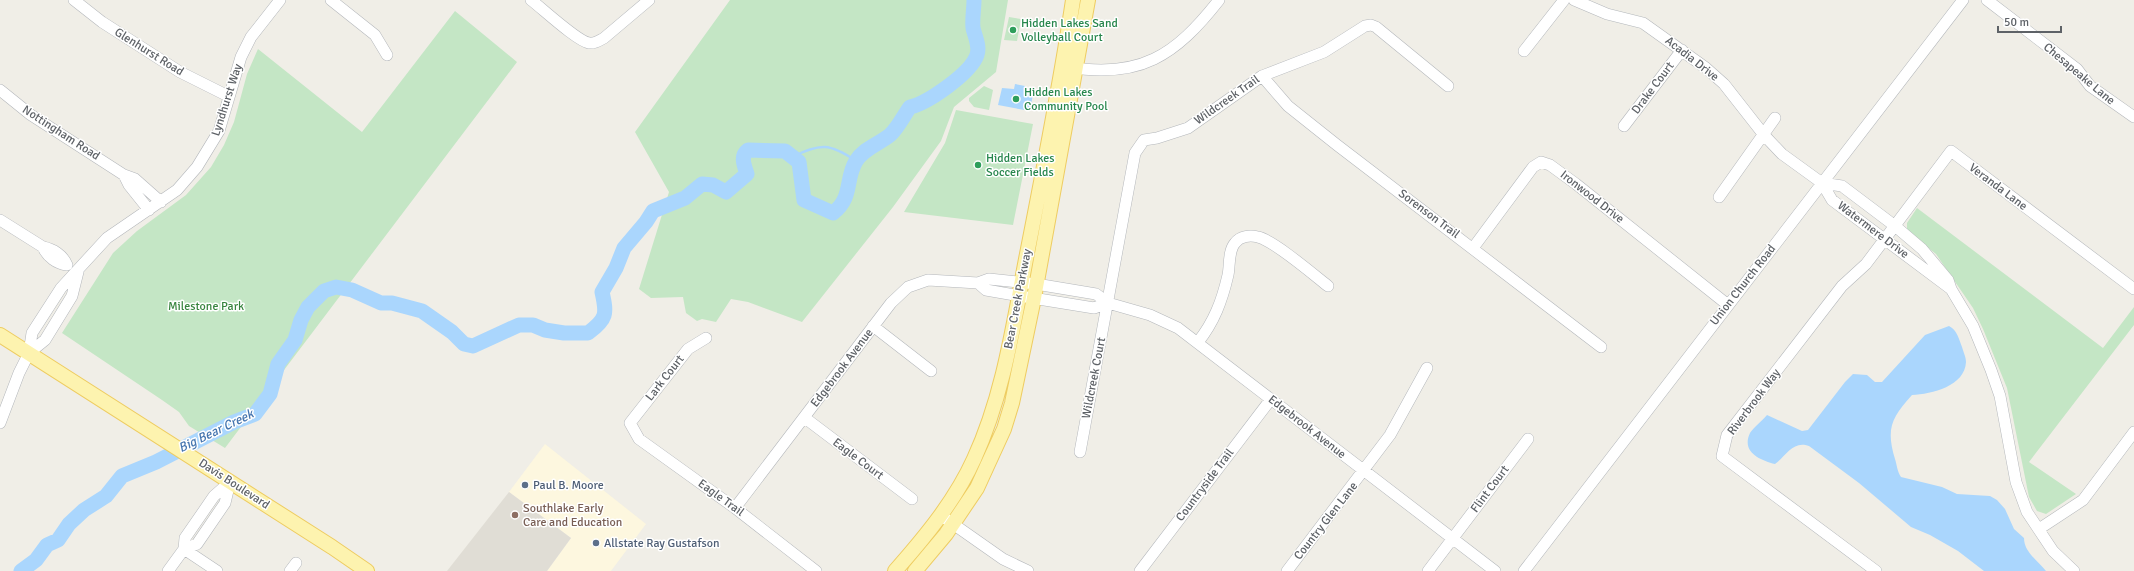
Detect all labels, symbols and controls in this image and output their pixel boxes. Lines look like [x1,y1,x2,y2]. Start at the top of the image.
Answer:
scale bar [1998,8,2061,34]
text: 50 m [2004,15,2029,30]
place label: Hidden Lakes Sand Volleyball Court [1021,16,1118,45]
street label: Glenhurst Road [112,25,186,79]
marker: Hidden Lakes Sand Volleyball Court [1008,25,1018,35]
street label: Acadia Drive [1662,33,1722,85]
street label: Chesapeake Lane [2040,40,2118,108]
street label: Drake Court [1629,59,1677,117]
street label: Lyndhurst Way [208,62,246,138]
street label: Wildcreek Trail [1191,72,1263,128]
place label: Hidden Lakes Community Pool [1024,85,1108,114]
marker: Hidden Lakes Community Pool [1011,94,1021,104]
street label: Nottingham Road [19,102,103,164]
place label: Hidden Lakes Soccer Fields [986,151,1055,180]
marker: Hidden Lakes Soccer Fields [973,160,983,170]
street label: Veranda Lane [1966,160,2030,214]
street label: Ironwood Drive [1557,167,1627,227]
street label: Sorenson Trail [1395,186,1463,242]
street label: Watermere Drive [1834,198,1912,262]
street label: Union Church Road [1707,242,1779,328]
street label: Bear Creek Parkway [1001,247,1035,350]
park label: Milestone Park [168,299,244,314]
street label: Edgebrook Avenue [808,326,876,410]
street label: Wildcreek Court [1079,336,1109,420]
street label: Lark Court [642,352,688,404]
street label: Riverbrook Way [1724,366,1784,438]
street label: Edgebrook Avenue [1265,392,1349,462]
water label: Big Bear Creek [176,405,258,456]
street label: Eagle Court [830,435,886,483]
street label: Countryside Trail [1173,445,1237,524]
street label: Davis Boulevard [196,456,272,512]
street label: Flint Court [1467,462,1513,516]
street label: Eagle Trail [695,476,747,520]
place label: Paul B. Moore [533,478,604,493]
street label: Country Glen Lane [1291,479,1361,563]
marker: Paul B. Moore [520,480,530,490]
place label: Southlake Early Care and Education [523,501,622,530]
marker: Southlake Early Care and Education [510,510,520,520]
place label: Allstate Ray Gustafson [604,536,719,551]
marker: Allstate Ray Gustafson [591,538,601,548]

